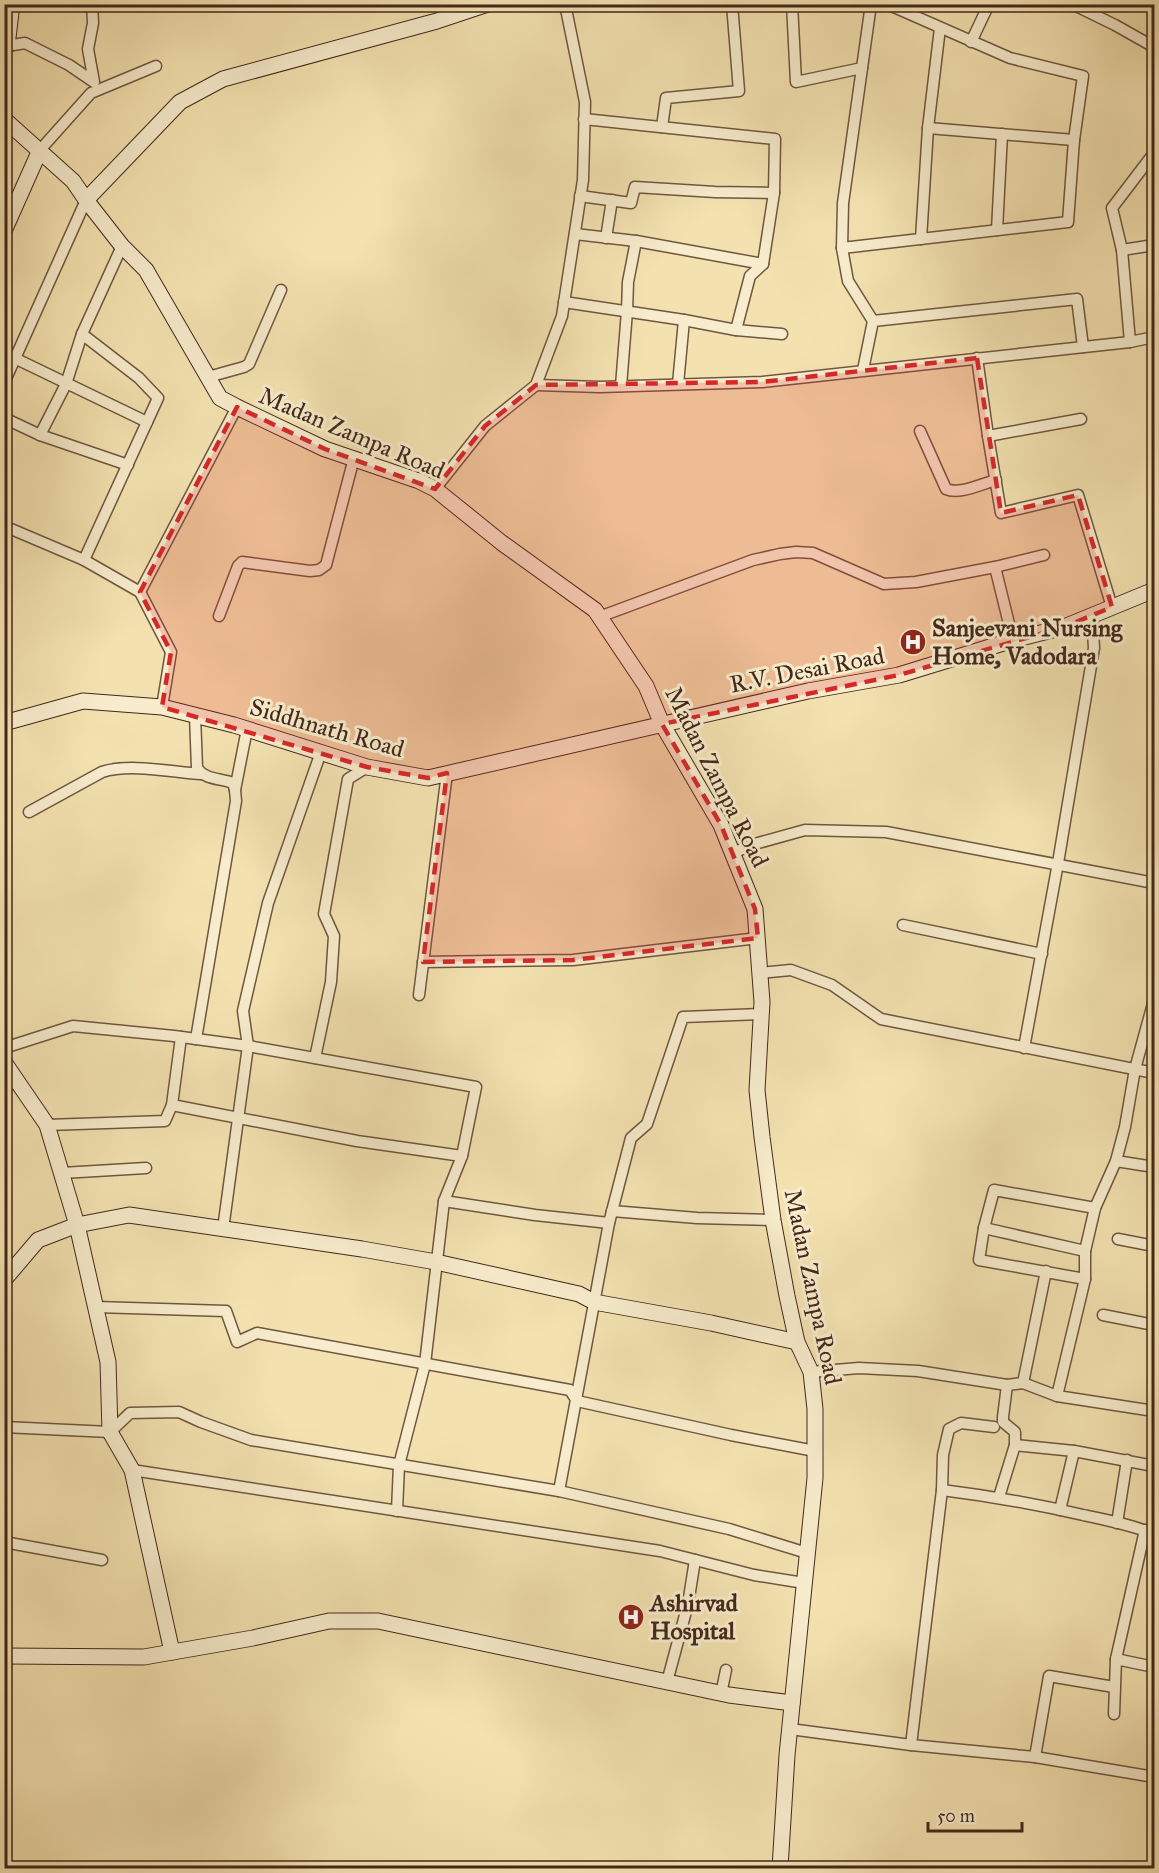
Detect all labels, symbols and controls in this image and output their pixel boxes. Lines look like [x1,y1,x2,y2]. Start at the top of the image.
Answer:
street label: Madan Zampa Road [255,380,449,486]
place label: Sanjeevani Nursing Home, Vadodara [932,613,1123,671]
hospital icon: Sanjeevani Nursing Home, Vadodara [898,627,928,657]
street label: R.V. Desai Road [727,640,887,700]
street label: Madan Zampa Road [658,682,776,872]
street label: Siddhnath Road [246,692,408,764]
street label: Madan Zampa Road [778,1187,848,1387]
place label: Ashirvad Hospital [648,1588,739,1646]
hospital icon: Ashirvad Hospital [616,1602,646,1632]
scale bar [928,1795,1022,1833]
text: 50 m [937,1805,975,1827]

